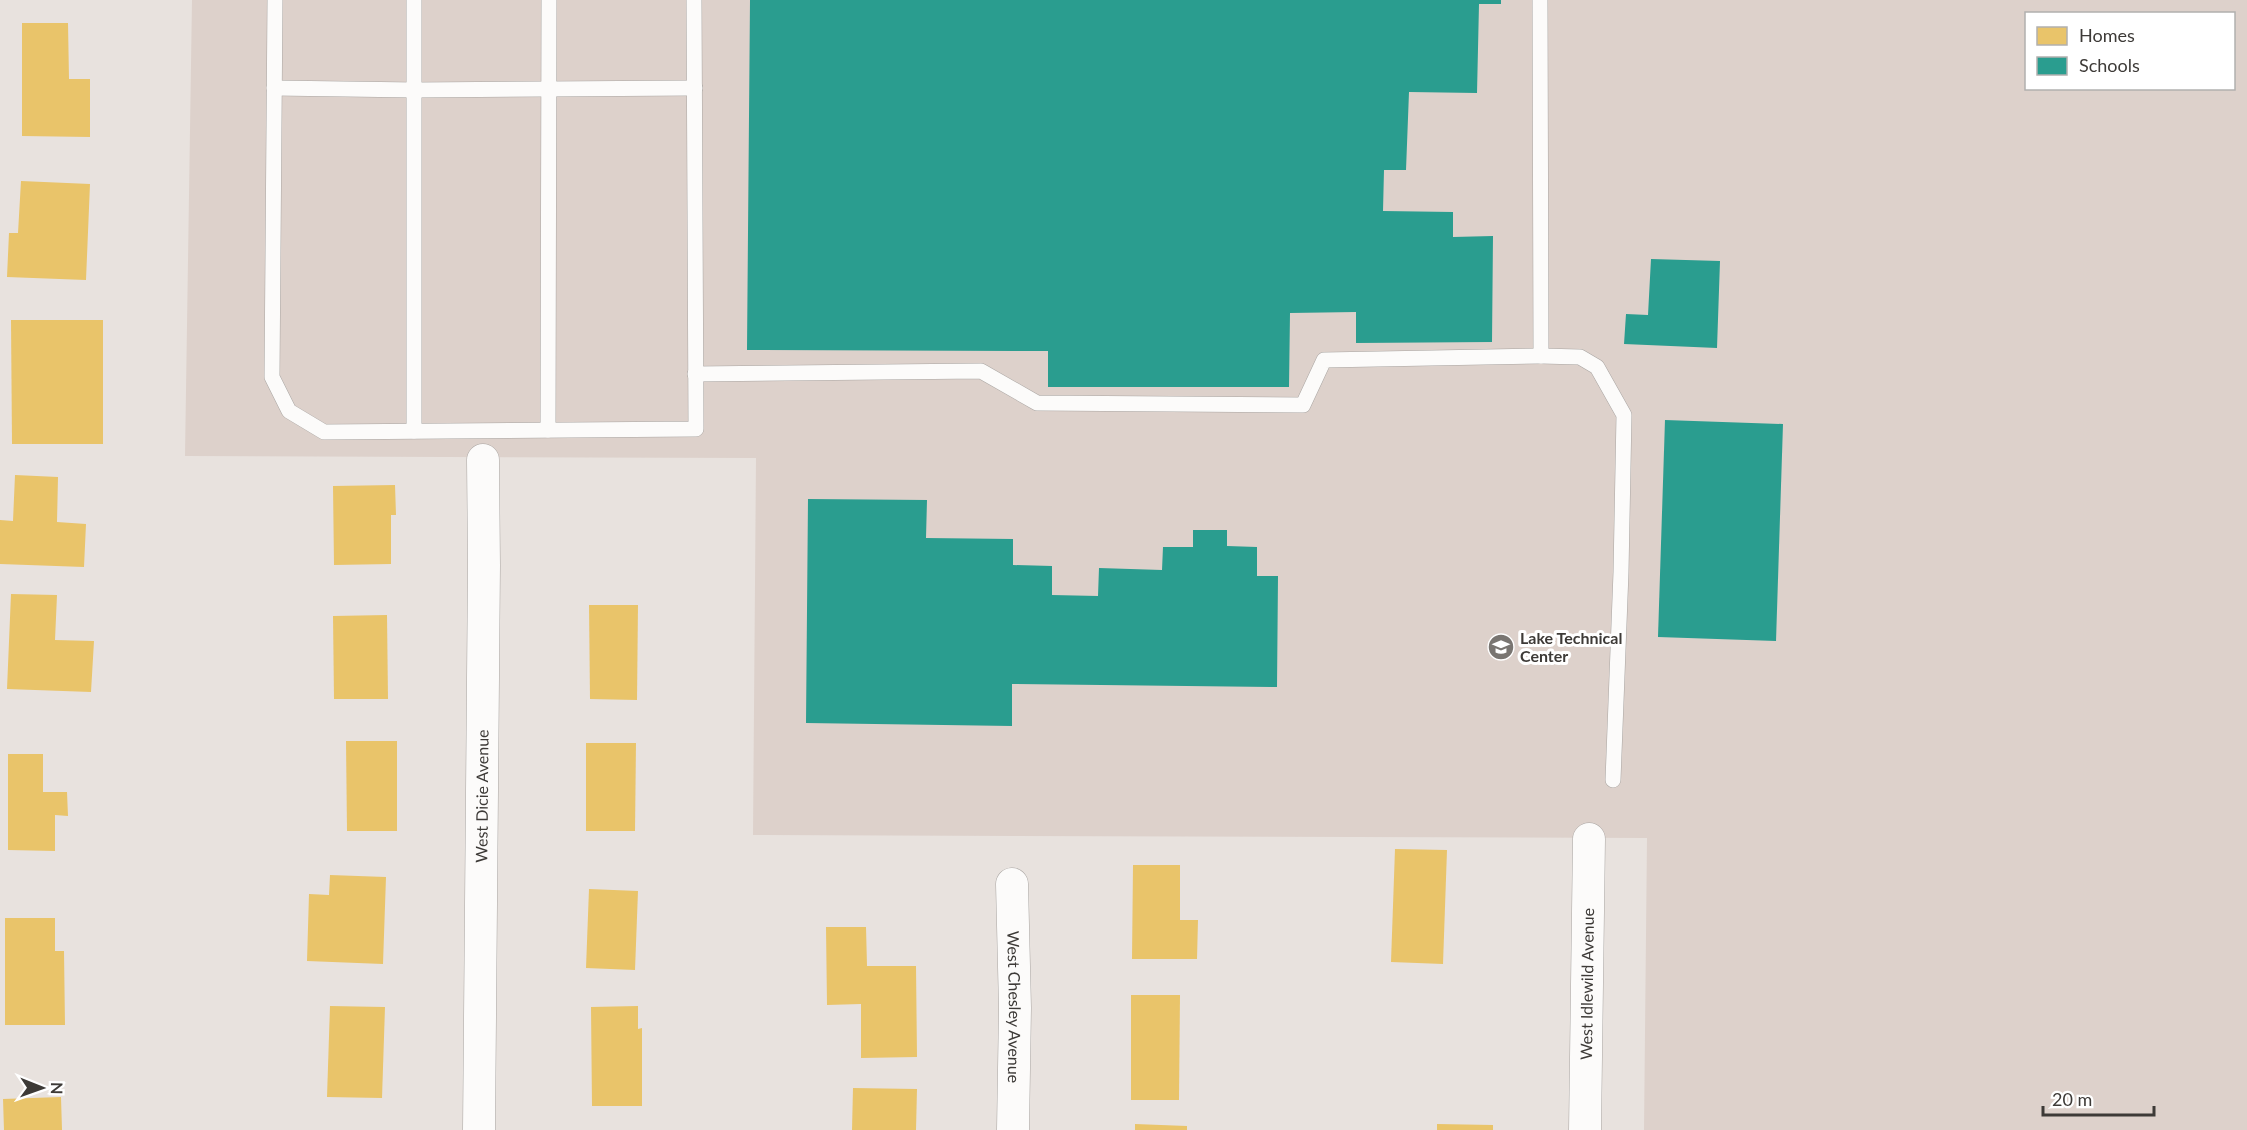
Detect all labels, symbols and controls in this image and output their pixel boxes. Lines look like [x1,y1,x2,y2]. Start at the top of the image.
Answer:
legend [2025,12,2235,90]
text: Homes [2079,24,2135,46]
text: Schools [2079,54,2140,76]
place label: Lake Technical Center [1520,628,1622,665]
school or university icon: Lake Technical Center [1486,632,1516,662]
street label: West Dicie Avenue [471,729,492,863]
street label: West Idlewild Avenue [1576,908,1597,1060]
street label: West Chesley Avenue [1004,931,1025,1083]
north arrow [12,1058,72,1118]
scale bar [2043,1079,2154,1117]
text: N [48,1082,67,1095]
text: 20 m [2052,1088,2092,1110]

